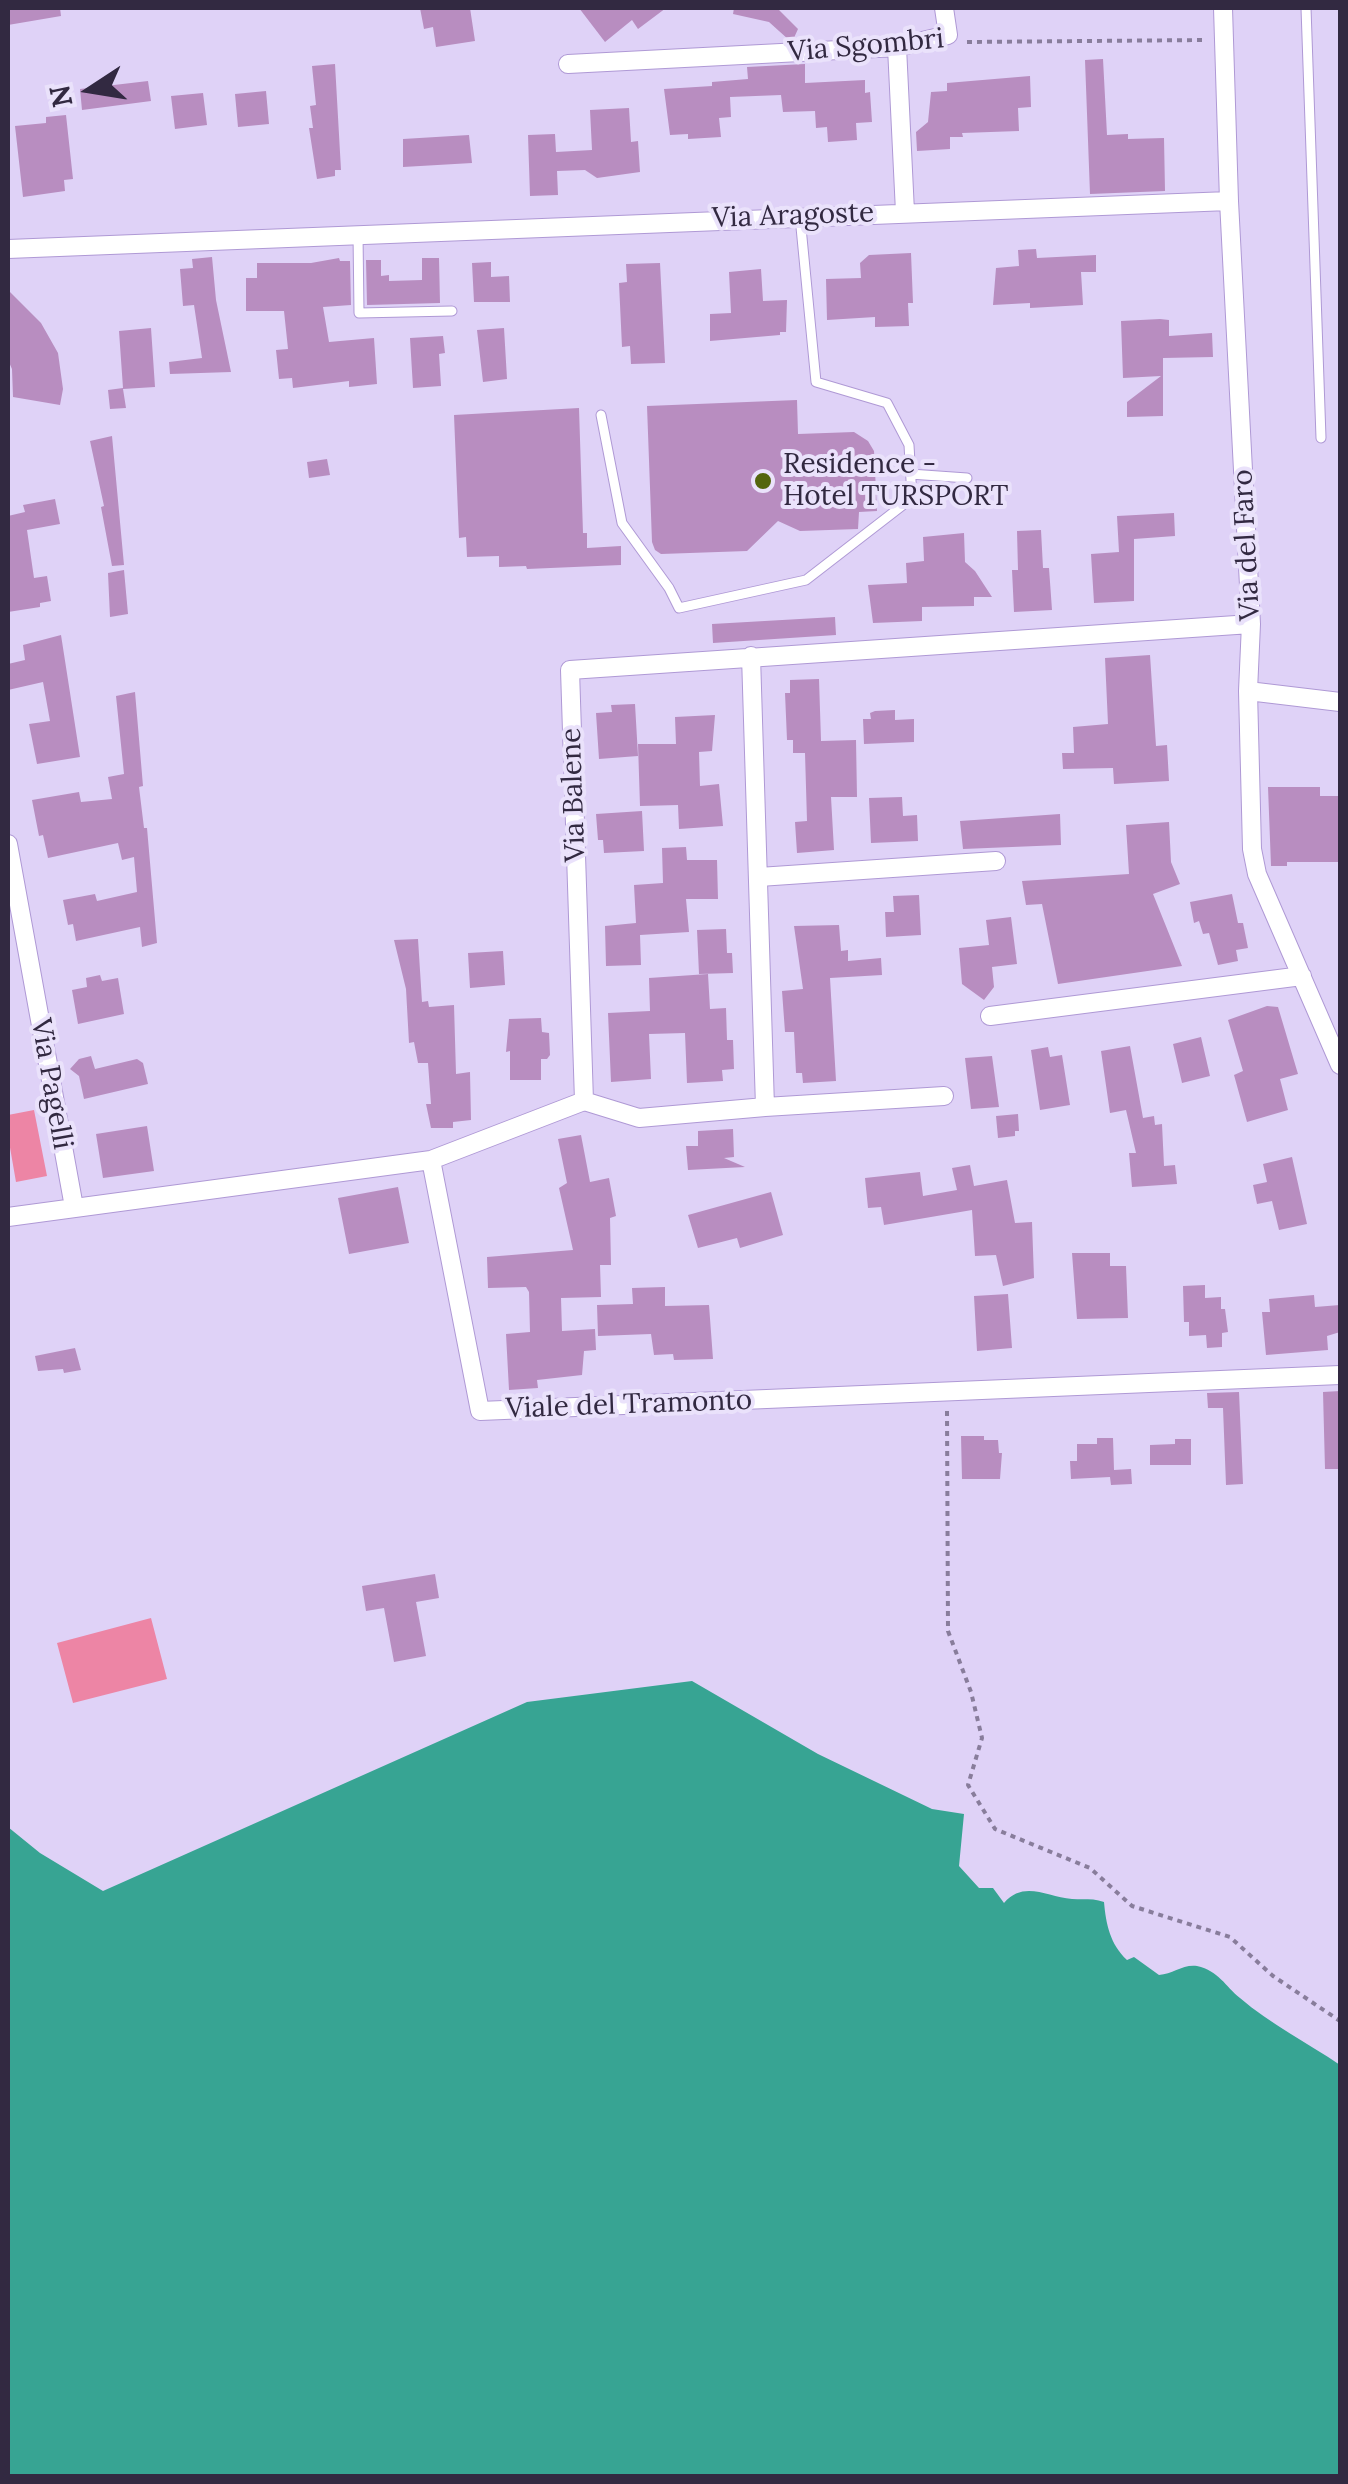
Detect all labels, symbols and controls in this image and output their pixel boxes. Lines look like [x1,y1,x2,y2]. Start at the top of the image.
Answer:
street label: Via Sgombri [787,22,945,70]
north arrow [40,40,140,140]
text: N [41,82,81,111]
street label: Via Aragoste [711,196,875,236]
place label: Residence - Hotel TURSPORT [783,448,1008,514]
street label: Via del Faro [1226,469,1268,621]
marker: Residence - Hotel TURSPORT [752,470,774,492]
street label: Via Balene [555,727,593,863]
street label: Via Pagelli [23,1016,79,1152]
street label: Viale del Tramonto [505,1384,753,1426]

